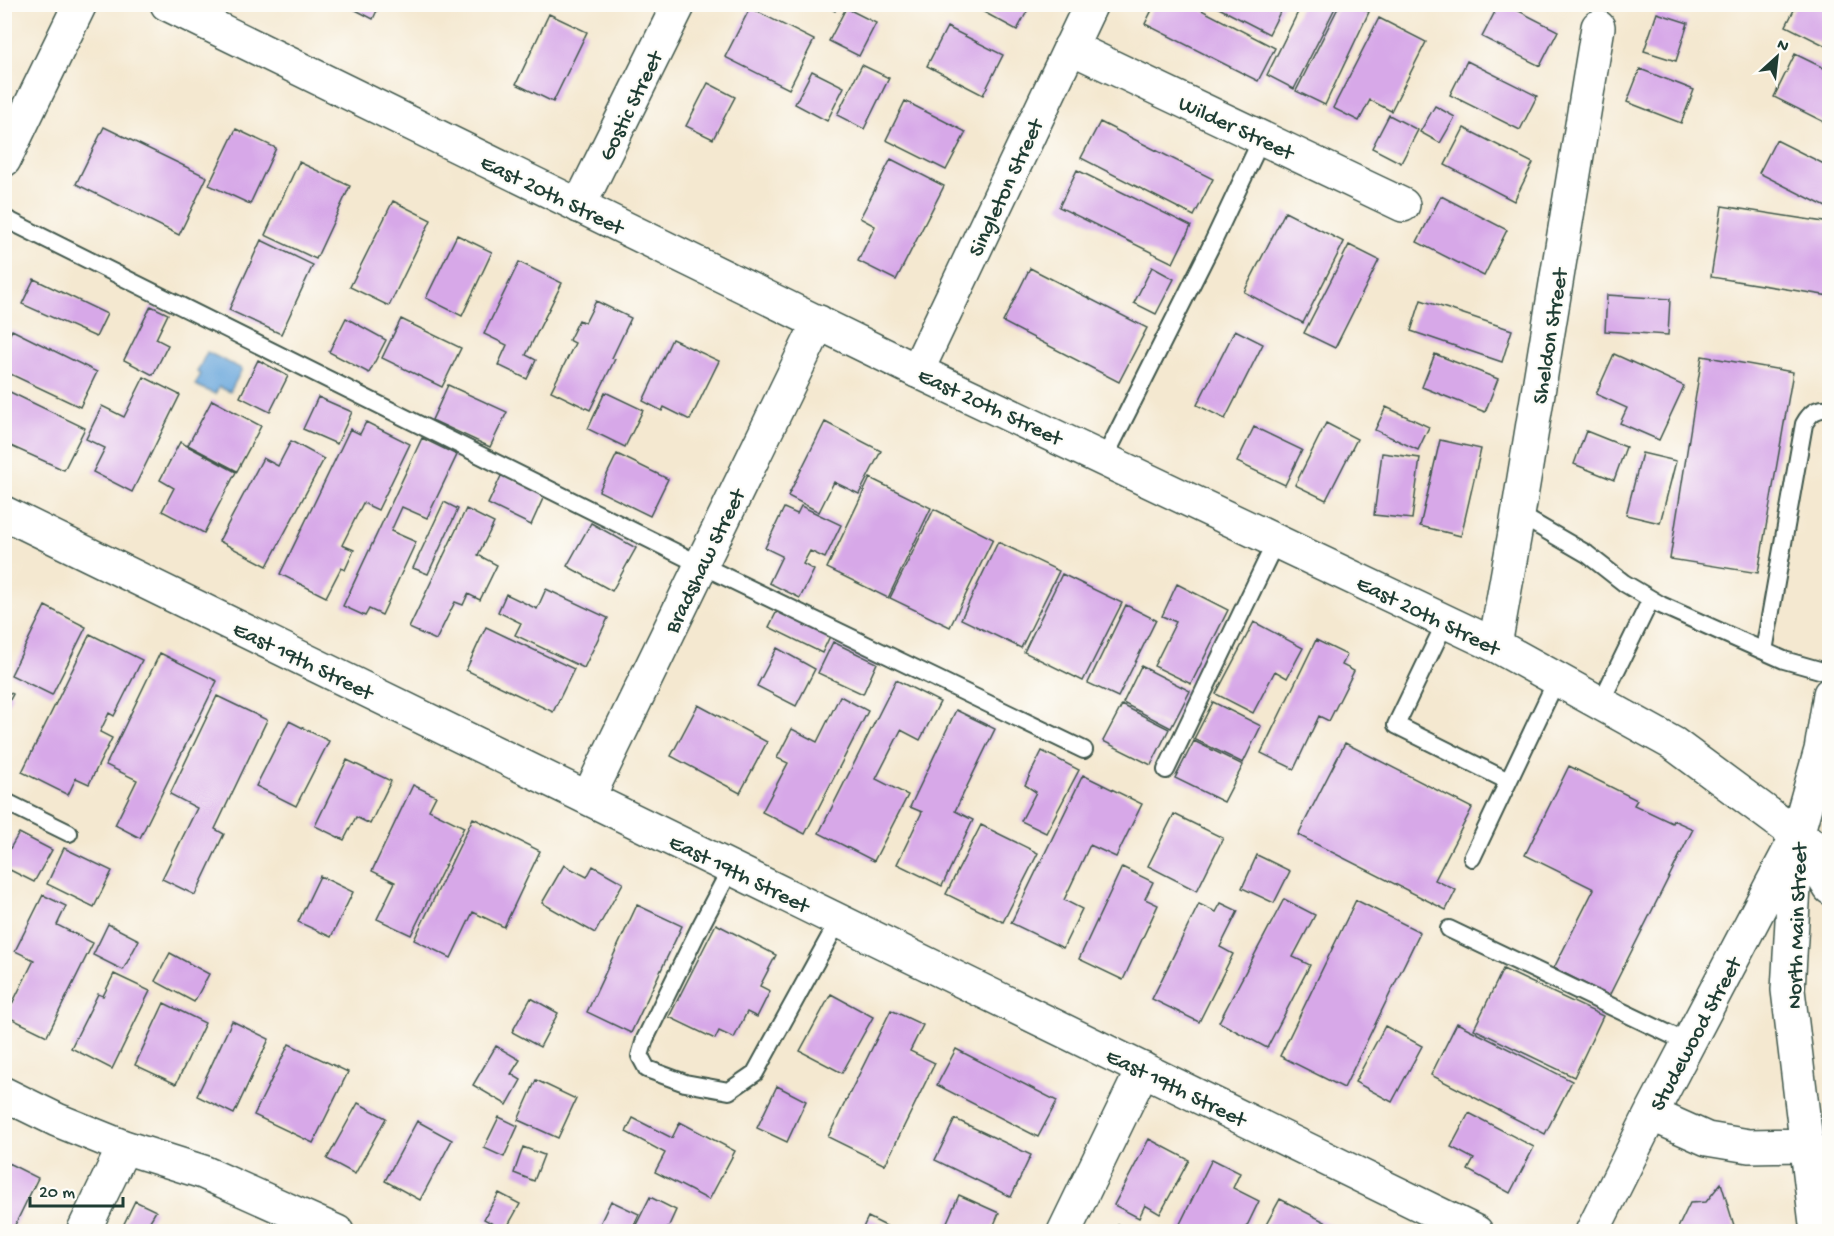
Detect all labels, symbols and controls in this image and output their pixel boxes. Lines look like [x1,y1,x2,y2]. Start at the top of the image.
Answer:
north arrow [1747,27,1807,87]
text: N [1773,36,1792,58]
street label: Gostic Street [595,46,671,166]
street label: Wilder Street [1174,92,1299,169]
street label: Singleton Street [964,114,1052,262]
street label: East 20th Street [475,151,629,243]
street label: Sheldon Street [1528,265,1576,406]
street label: East 20th Street [913,364,1067,454]
street label: Bradshaw Street [660,484,754,639]
street label: East 20th Street [1351,572,1505,664]
street label: East 19th Street [228,617,378,709]
street label: East 19th Street [664,830,814,922]
street label: North Main Street [1783,841,1815,1010]
street label: Studewood Street [1646,952,1750,1116]
street label: East 19th Street [1101,1044,1251,1136]
scale bar [30,1170,123,1208]
text: 20 m [39,1183,75,1204]

